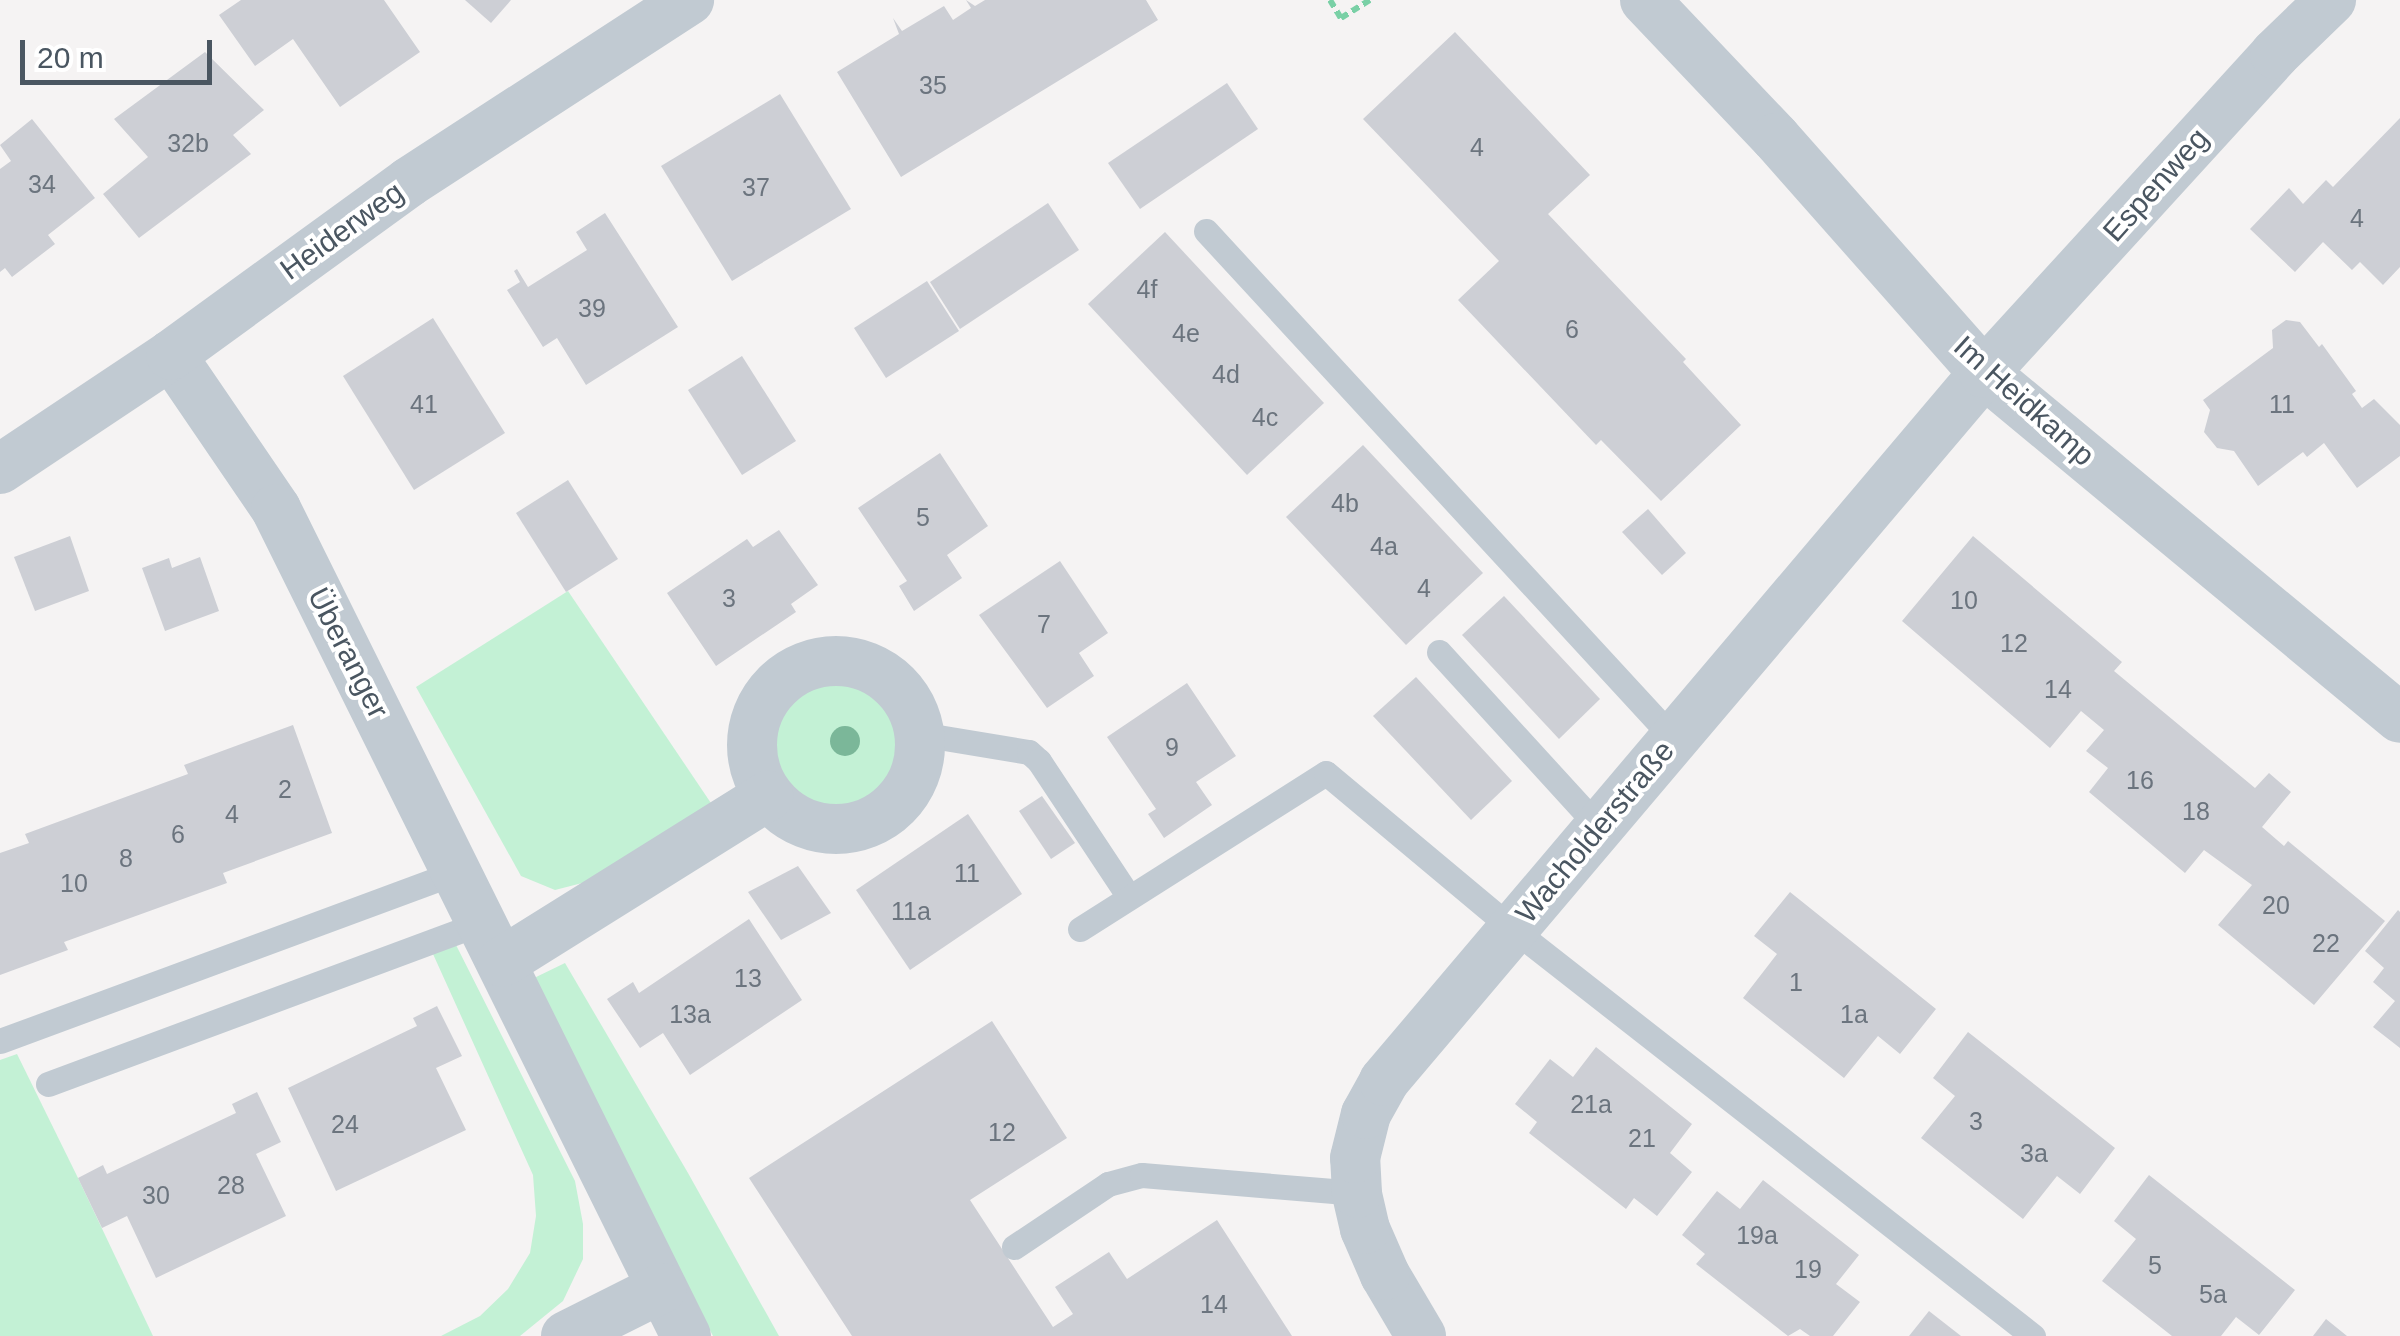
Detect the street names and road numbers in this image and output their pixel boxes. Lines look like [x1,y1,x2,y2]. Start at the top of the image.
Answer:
street label: Espenweg [2096,121,2216,249]
street label: Heiderweg [273,174,411,288]
street label: Im Heidkamp [1946,328,2102,474]
street label: Überanger [300,582,396,724]
street label: Wacholderstraße [1508,733,1682,931]

